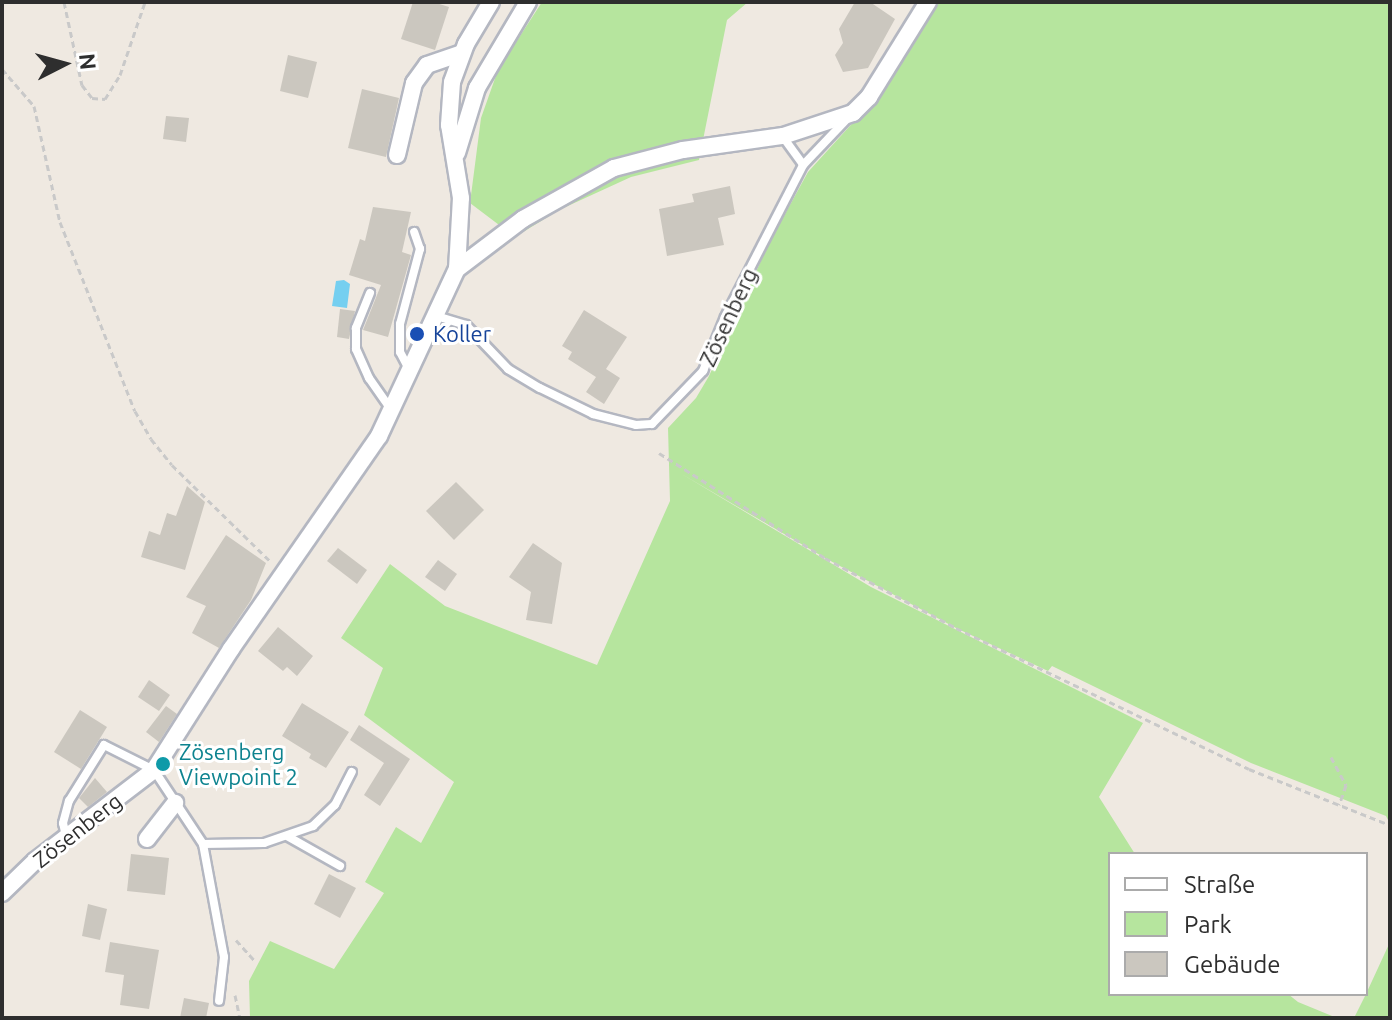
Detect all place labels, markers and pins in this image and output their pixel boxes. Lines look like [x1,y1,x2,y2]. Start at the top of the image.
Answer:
place label: Koller [433,321,491,347]
marker: Koller [408,325,426,343]
place label: Zösenberg Viewpoint 2 [179,738,298,790]
marker: Zösenberg Viewpoint 2 [154,755,172,773]

